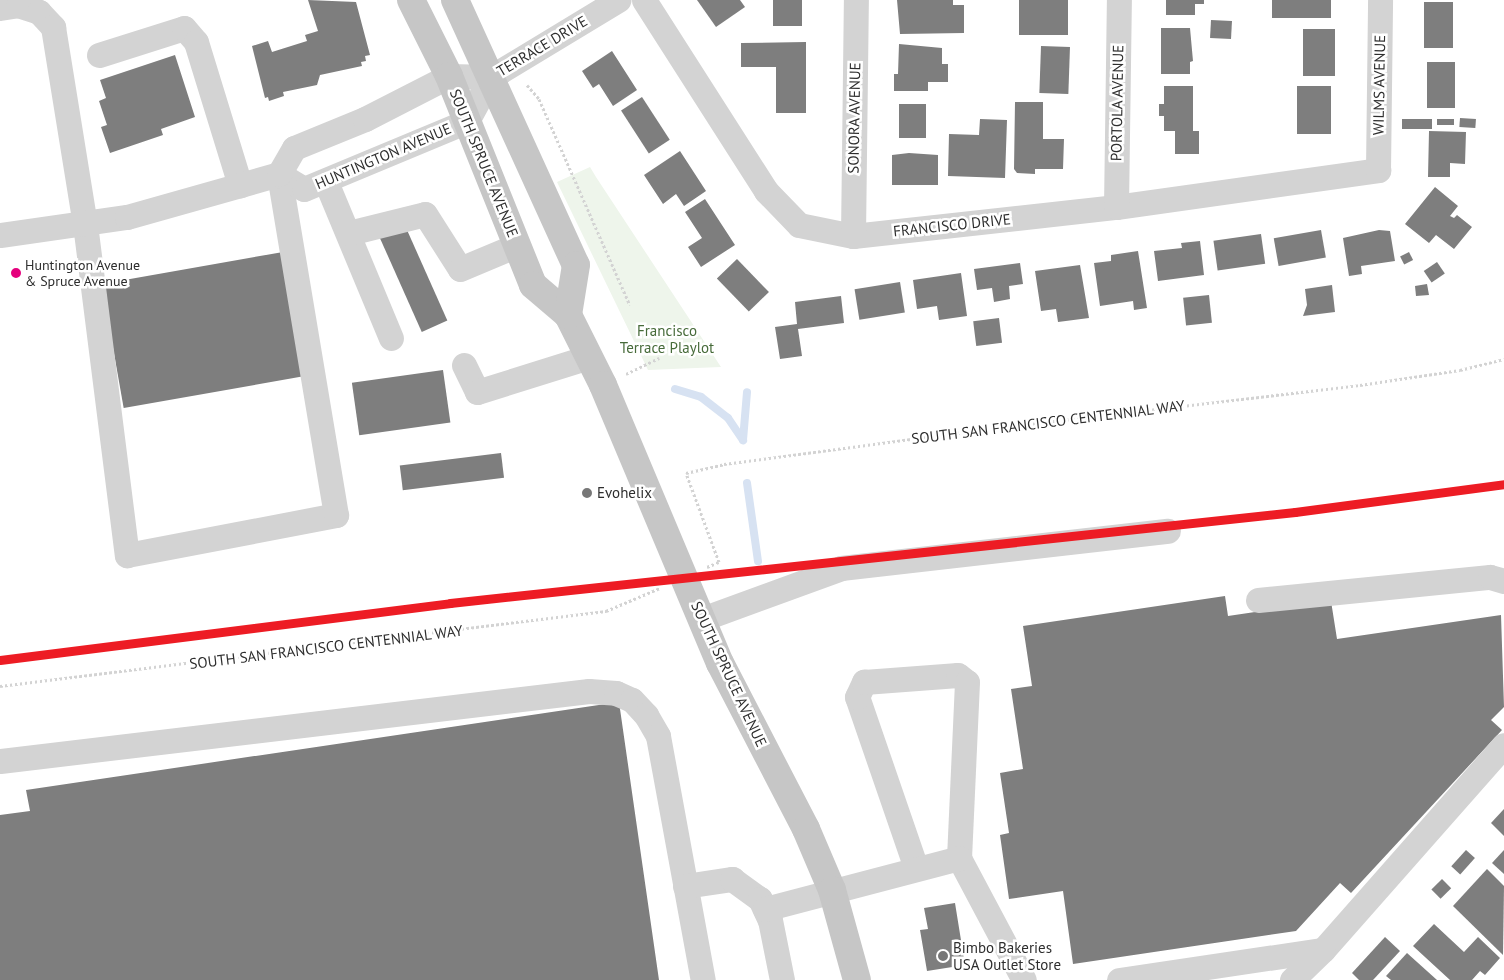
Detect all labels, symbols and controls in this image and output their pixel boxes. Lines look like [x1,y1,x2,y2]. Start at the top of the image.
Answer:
street label: TERRACE DRIVE [493,12,591,80]
street label: WILMS AVENUE [1369,34,1389,136]
street label: PORTOLA AVENUE [1107,44,1127,162]
street label: SONORA AVENUE [844,62,864,174]
street label: SOUTH SPRUCE AVENUE [446,86,522,240]
street label: HUNTINGTON AVENUE [312,119,454,193]
street label: FRANCISCO DRIVE [892,210,1012,240]
place label: Huntington Avenue & Spruce Avenue [25,257,140,290]
marker: Huntington Avenue & Spruce Avenue [11,268,21,278]
park label: Francisco Terrace Playlot [620,321,714,356]
street label: SOUTH SAN FRANCISCO CENTENNIAL WAY [910,396,1186,448]
place label: Evohelix [597,484,652,502]
marker: Evohelix [581,487,593,499]
street label: SOUTH SPRUCE AVENUE [687,598,771,750]
street label: SOUTH SAN FRANCISCO CENTENNIAL WAY [188,621,464,673]
place label: Bimbo Bakeries USA Outlet Store [953,938,1062,973]
marker: Bimbo Bakeries USA Outlet Store [937,950,949,962]

